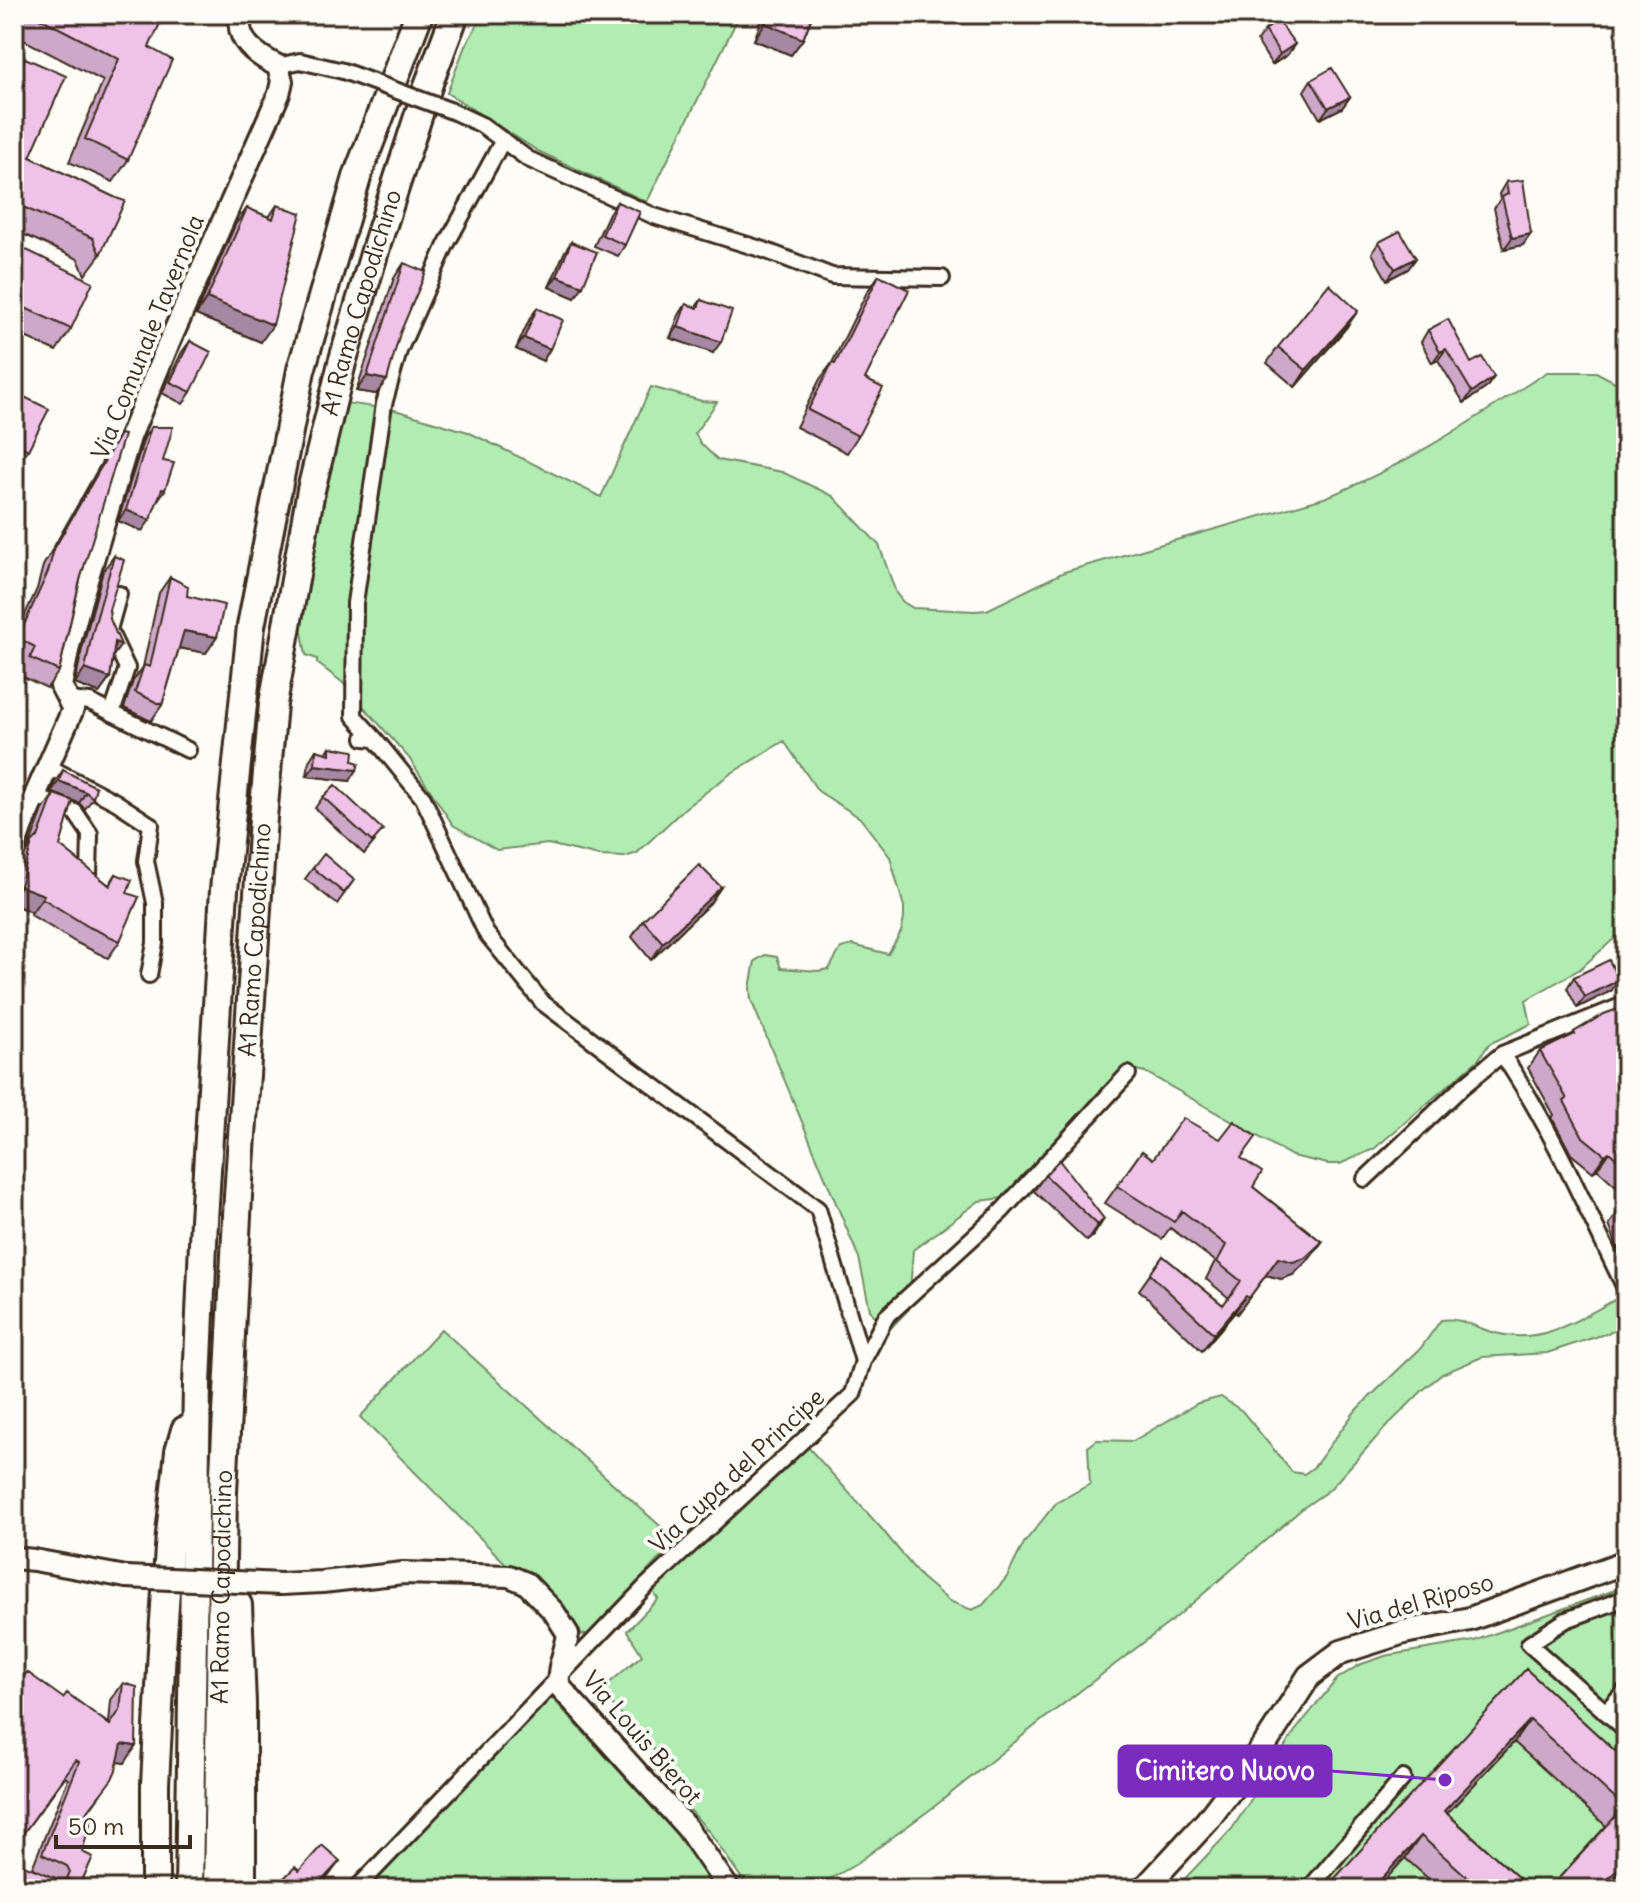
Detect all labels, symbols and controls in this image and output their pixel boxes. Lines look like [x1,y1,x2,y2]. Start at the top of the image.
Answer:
street label: A1 Ramo Capodichino [314,185,407,419]
street label: Via Comunale Tavernola [84,210,210,463]
street label: A1 Ramo Capodichino [231,822,277,1058]
street label: Via Cupa del Principe [643,1382,830,1559]
street label: A1 Ramo Capodichino [204,1469,238,1704]
street label: Via del Riposo [1344,1566,1497,1636]
street label: Via Louis Bierot [577,1664,709,1810]
callout: Cimitero Nuovo [1119,1746,1331,1796]
text: Cimitero Nuovo [1135,1754,1315,1787]
scale bar [56,1799,190,1849]
text: 50 m [68,1811,124,1841]

